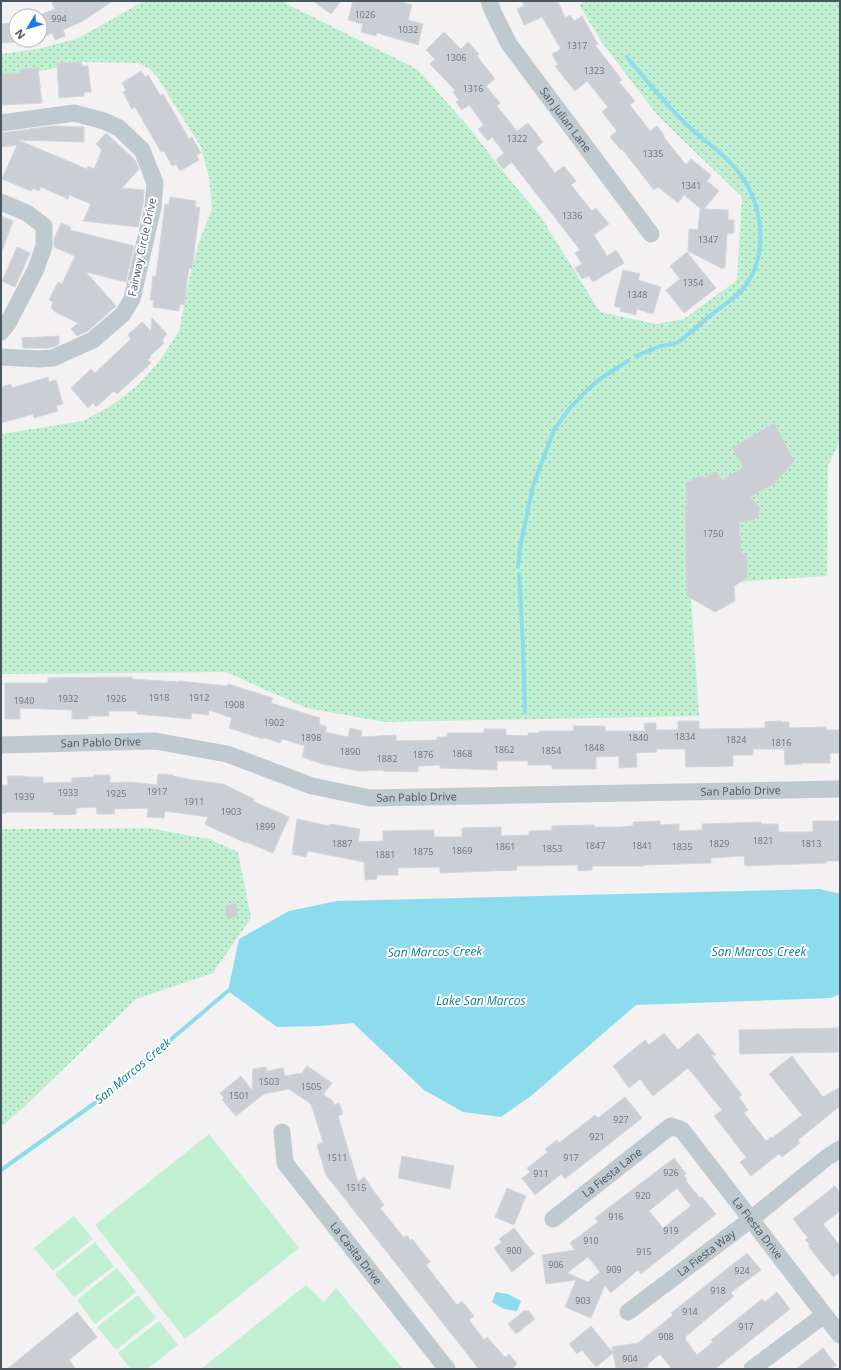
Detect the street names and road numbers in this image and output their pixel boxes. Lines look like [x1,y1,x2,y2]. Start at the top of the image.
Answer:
street label: San Julian Lane [537,84,595,155]
street label: Fairway Circle Drive [124,196,159,298]
street label: San Pablo Drive [61,733,141,750]
street label: San Pablo Drive [700,782,781,799]
street label: San Pablo Drive [376,788,457,805]
street label: La Fiesta Lane [579,1144,645,1200]
street label: La Fiesta Drive [729,1194,787,1262]
street label: La Casita Drive [327,1219,386,1287]
street label: La Fiesta Way [674,1225,739,1279]

